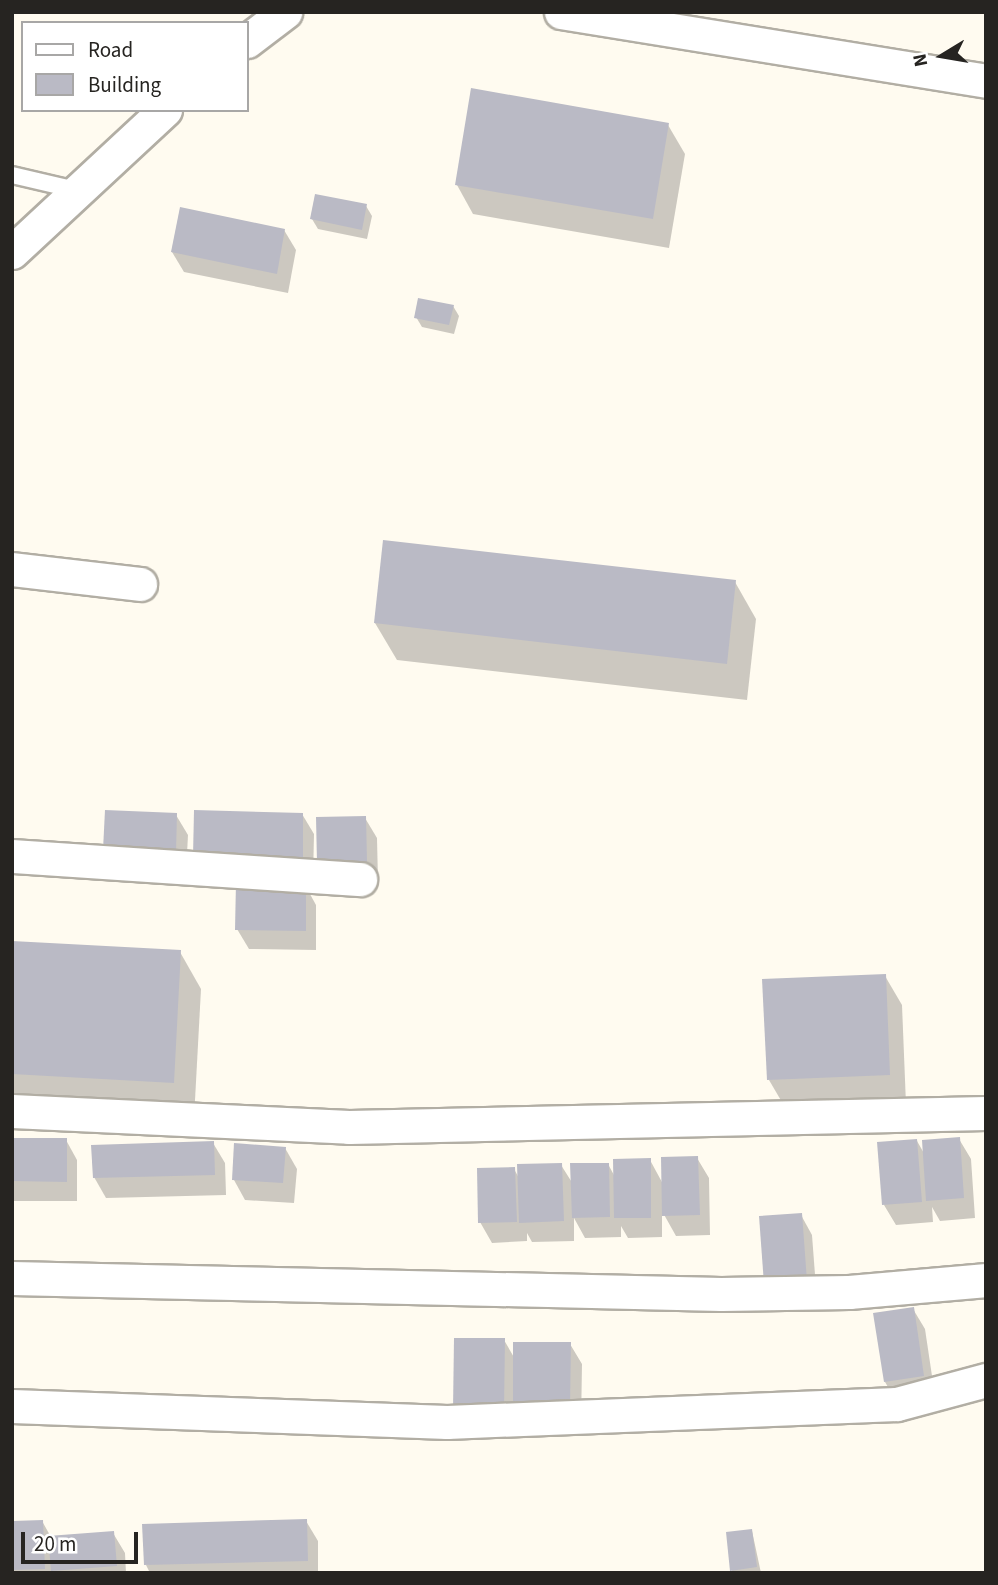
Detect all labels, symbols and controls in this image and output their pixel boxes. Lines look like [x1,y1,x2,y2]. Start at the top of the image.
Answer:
legend [21,21,248,112]
north arrow [907,21,977,91]
text: Road [88,35,133,65]
text: N [906,51,935,69]
text: Building [88,70,161,100]
scale bar [24,1518,142,1562]
text: 20 m [34,1529,76,1559]

